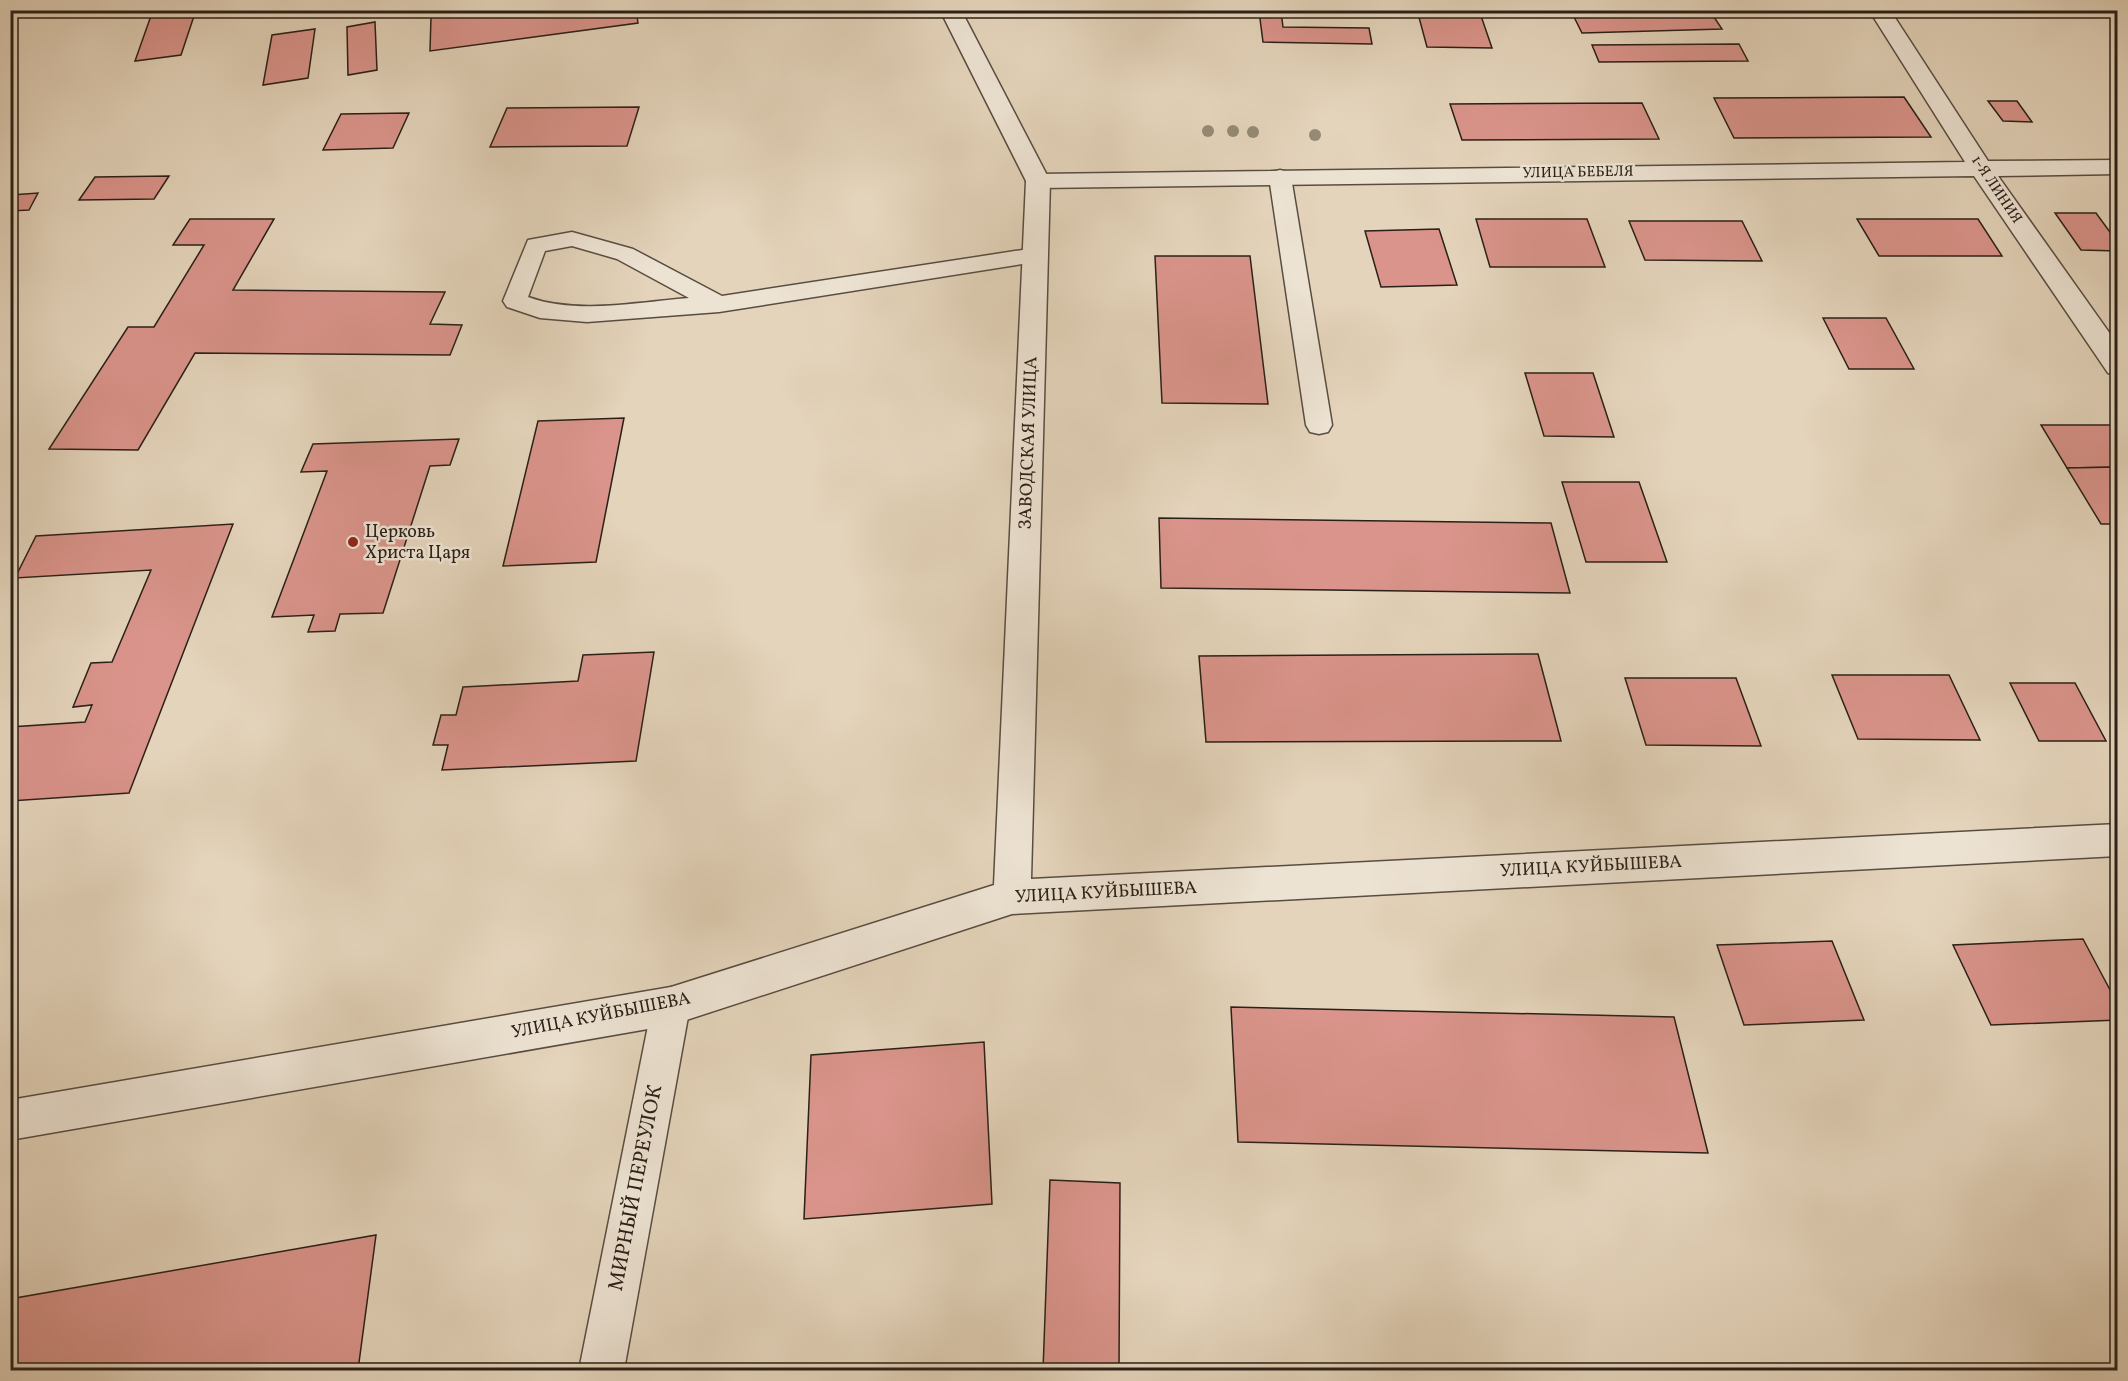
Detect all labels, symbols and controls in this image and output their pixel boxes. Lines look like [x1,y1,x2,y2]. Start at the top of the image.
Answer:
street label: 1-Я ЛИНИЯ [1965,152,2027,228]
street label: УЛИЦА БЕБЕЛЯ [1522,162,1634,184]
street label: ЗАВОДСКАЯ УЛИЦА [1013,356,1045,530]
place label: Церковь Христа Царя [365,520,470,566]
marker: Церковь Христа Царя [346,535,360,549]
street label: УЛИЦА КУЙБЫШЕВА [1499,850,1683,884]
street label: УЛИЦА КУЙБЫШЕВА [1014,876,1198,910]
street label: УЛИЦА КУЙБЫШЕВА [509,986,693,1046]
street label: МИРНЫЙ ПЕРЕУЛОК [602,1082,670,1294]

